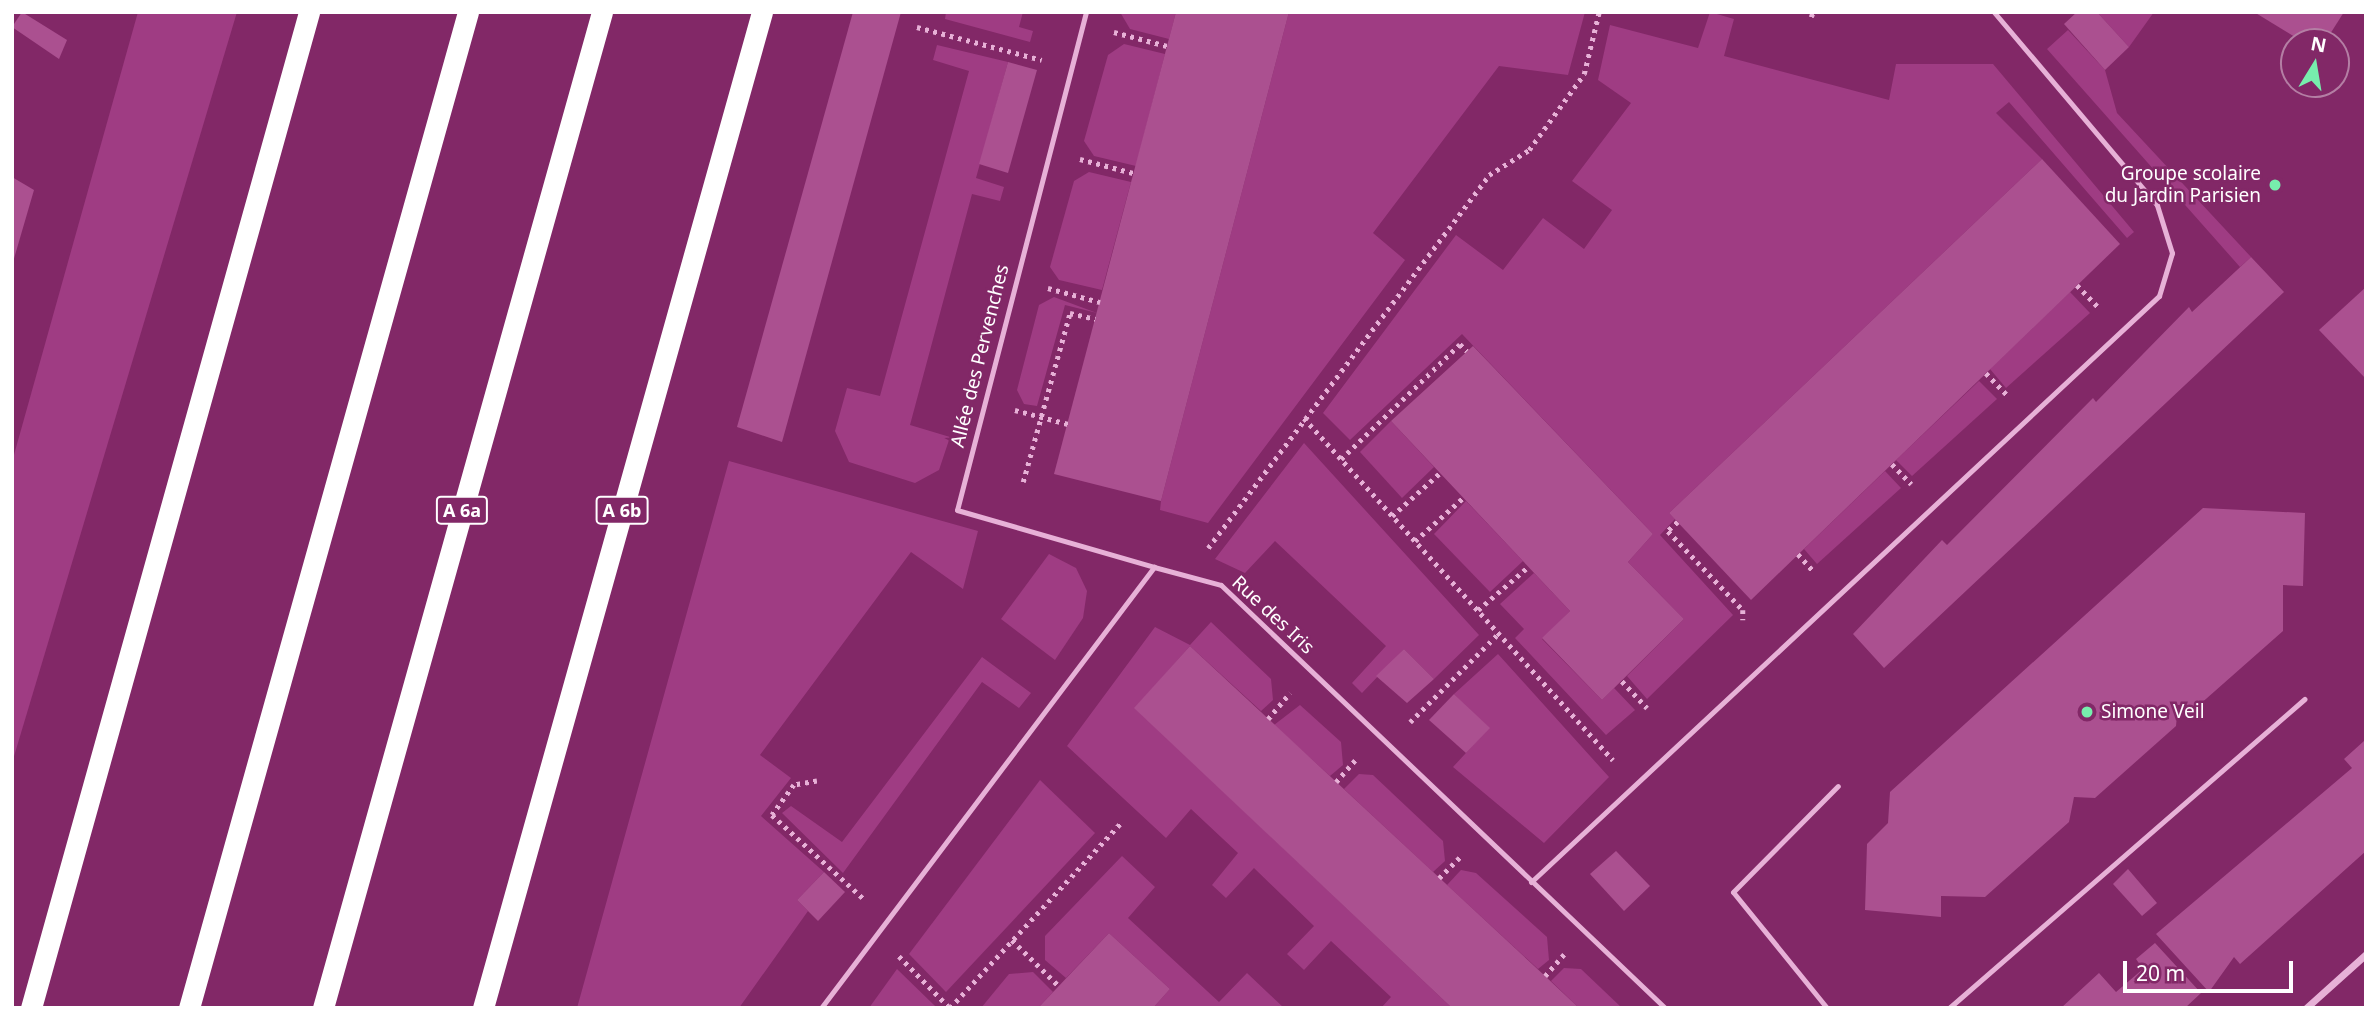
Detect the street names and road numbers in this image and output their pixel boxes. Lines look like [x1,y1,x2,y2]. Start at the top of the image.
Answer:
street label: Allée des Pervenches [946,262,1014,450]
road number: A 6a [436,496,488,524]
road number: A 6b [594,496,650,524]
street label: Rue des Iris [1227,571,1319,659]

